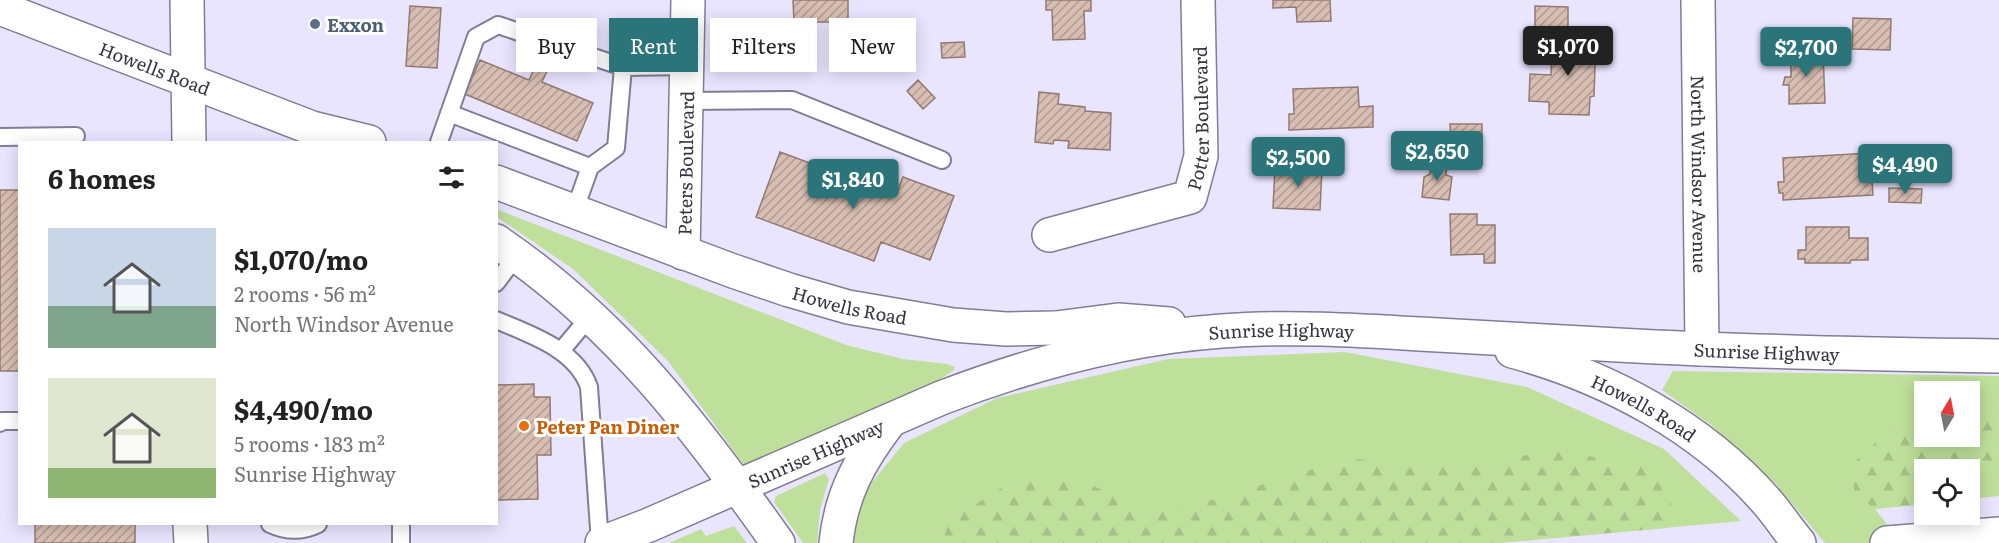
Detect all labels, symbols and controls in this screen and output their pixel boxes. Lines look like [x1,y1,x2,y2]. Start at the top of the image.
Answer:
place label: Exxon [327,11,384,38]
marker: Exxon [308,17,322,31]
chip: Buy [516,18,597,72]
chip: Rent [609,18,698,72]
chip: Filters [710,18,817,72]
chip: New [829,18,916,72]
pin: $1,070 [1519,26,1617,77]
pin: $2,700 [1757,27,1855,78]
text: $1,070 [1537,30,1599,60]
text: $2,700 [1774,31,1838,61]
street label: Howells Road [95,34,214,101]
street label: Potter Boulevard [1179,46,1214,193]
street label: North Windsor Avenue [1685,75,1715,273]
street label: Peters Boulevard [670,90,700,236]
pin: $2,650 [1388,131,1486,182]
text: $2,650 [1405,135,1469,165]
pin: $2,500 [1249,137,1347,188]
text: $2,500 [1266,141,1330,171]
pin: $4,490 [1856,144,1954,195]
text: $4,490 [1872,148,1938,178]
text: 6 homes [48,158,155,197]
pin: $1,840 [804,159,902,210]
icon: filters [435,161,468,194]
text: $1,840 [822,163,884,193]
text: $1,070/mo [234,239,368,278]
icon: home [96,252,168,324]
text: 2 rooms · 56 m² [234,278,376,308]
street label: Howells Road [789,278,909,330]
text: North Windsor Avenue [234,308,454,338]
street label: Sunrise Highway [1207,315,1355,346]
street label: Sunrise Highway [1693,335,1841,367]
street label: Howells Road [1587,367,1702,447]
north arrow [1914,381,1980,447]
map controls [1914,381,1980,525]
text: $4,490/mo [234,389,373,428]
icon: home [96,402,168,474]
street label: Sunrise Highway [743,411,889,494]
place label: Peter Pan Diner [536,413,680,440]
marker: Peter Pan Diner [517,419,531,433]
text: 5 rooms · 183 m² [234,428,385,458]
text: Sunrise Highway [234,458,396,488]
button: locate [1914,459,1980,525]

